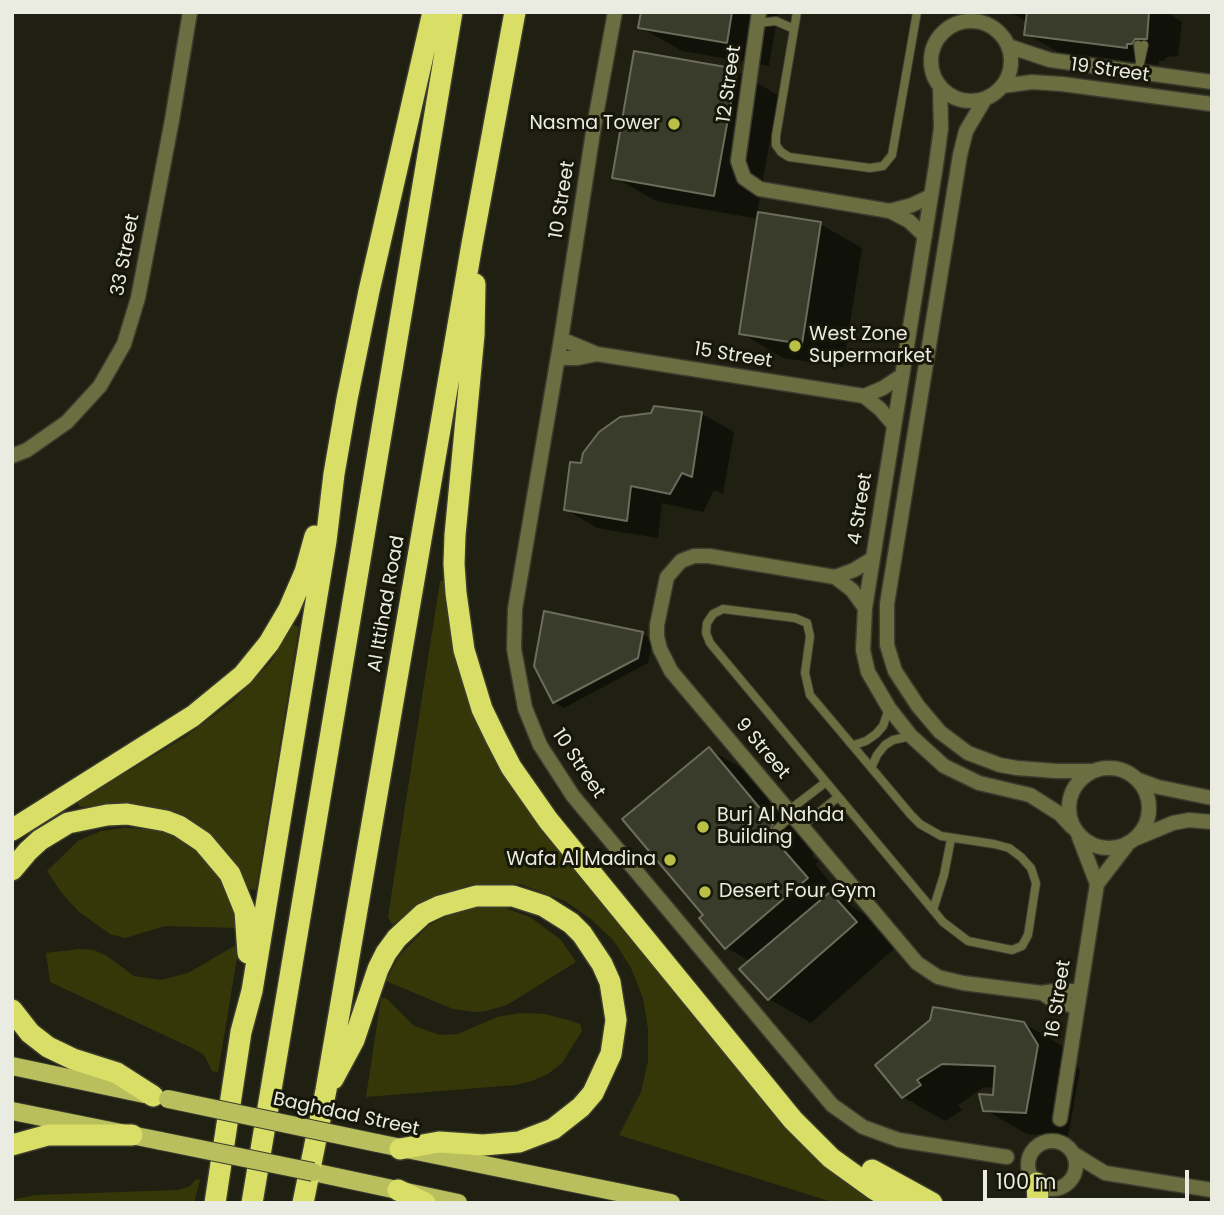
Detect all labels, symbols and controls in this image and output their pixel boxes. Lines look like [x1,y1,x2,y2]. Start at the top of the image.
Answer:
street label: 12 Street [713,44,747,124]
street label: 19 Street [1069,54,1151,88]
place label: Nasma Tower [530,113,660,135]
marker: Nasma Tower [666,116,682,132]
street label: 10 Street [546,159,580,241]
street label: 33 Street [107,212,145,298]
place label: West Zone Supermarket [809,324,932,368]
marker: West Zone Supermarket [787,338,803,354]
street label: 15 Street [692,339,774,373]
street label: 4 Street [844,471,878,547]
street label: Al Ittihad Road [364,534,410,674]
street label: 9 Street [730,714,794,784]
street label: 10 Street [547,725,609,803]
place label: Burj Al Nahda Building [717,805,844,849]
marker: Burj Al Nahda Building [695,819,711,835]
place label: Wafa Al Madina [506,849,656,871]
marker: Wafa Al Madina [662,852,678,868]
place label: Desert Four Gym [719,881,876,903]
marker: Desert Four Gym [697,884,713,900]
street label: 16 Street [1042,958,1076,1040]
street label: Baghdad Street [271,1088,421,1142]
scale bar [986,1156,1192,1200]
text: 100 m [996,1167,1056,1196]

